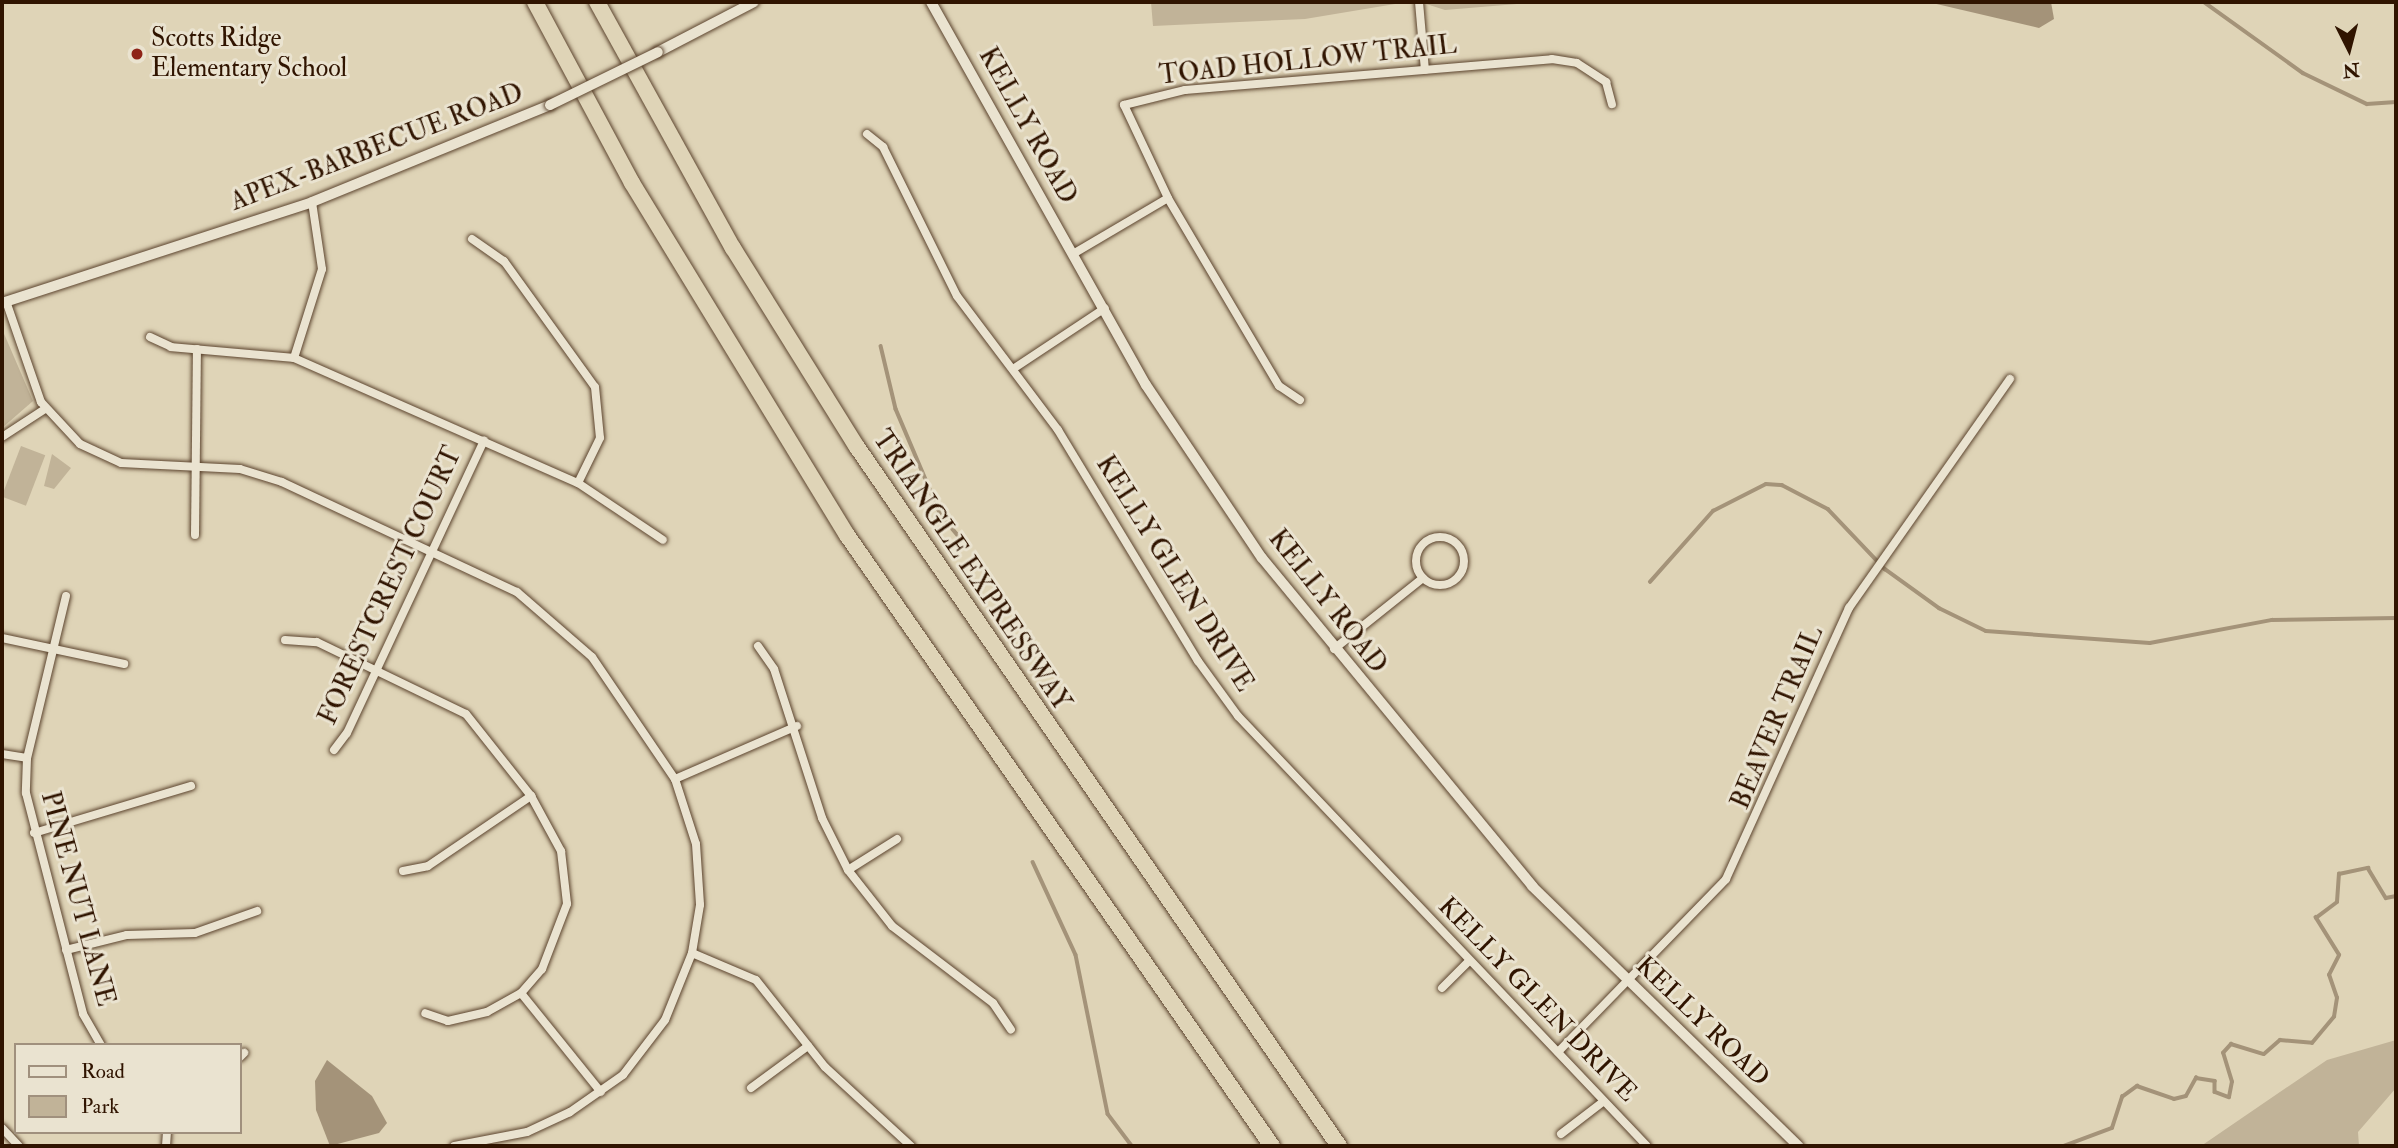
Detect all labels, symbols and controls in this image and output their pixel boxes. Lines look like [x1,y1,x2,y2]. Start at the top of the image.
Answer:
north arrow [2314,14,2384,84]
place label: Scotts Ridge Elementary School [151,23,347,84]
street label: TOAD HOLLOW TRAIL [1158,30,1458,92]
street label: KELLY ROAD [971,42,1083,210]
marker: Scotts Ridge Elementary School [129,46,145,62]
text: N [2341,57,2361,83]
street label: APEX-BARBECUE ROAD [226,78,528,218]
street label: TRIANGLE EXPRESSWAY [865,425,1077,717]
street label: FORESTCREST COURT [313,442,469,730]
street label: KELLY GLEN DRIVE [1089,450,1259,698]
street label: KELLY ROAD [1261,524,1393,680]
street label: BEAVER TRAIL [1725,622,1831,814]
street label: PINE NUT LANE [33,788,121,1010]
street label: KELLY GLEN DRIVE [1431,891,1643,1109]
street label: KELLY ROAD [1629,950,1775,1094]
legend [14,1043,242,1134]
text: Road [81,1058,125,1085]
text: Park [81,1093,119,1120]

